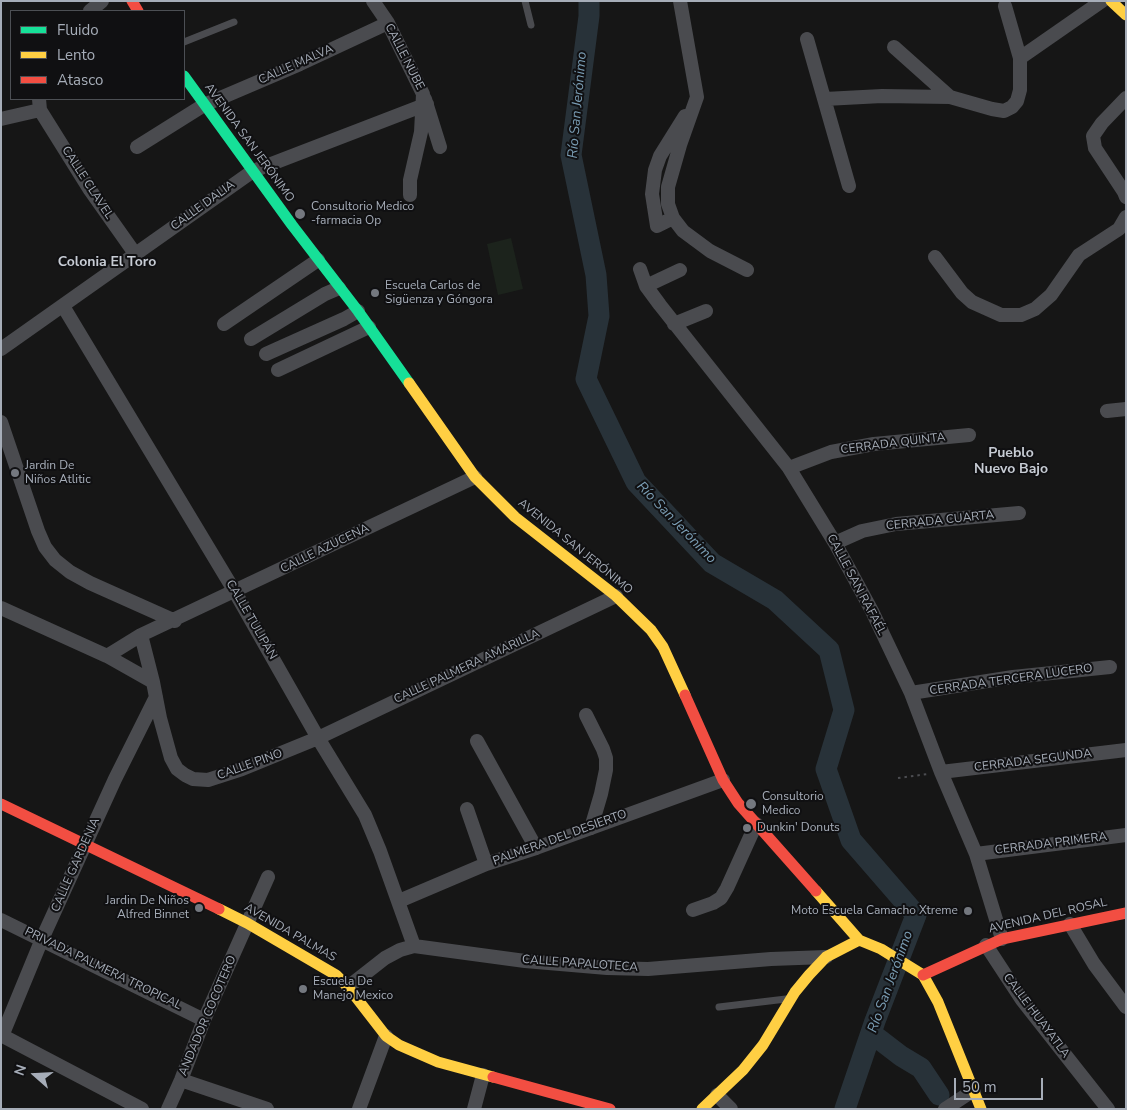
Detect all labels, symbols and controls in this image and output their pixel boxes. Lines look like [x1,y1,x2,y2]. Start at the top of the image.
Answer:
legend [10,10,185,100]
text: Fluido [57,20,99,40]
street label: CALLE NUBE [381,21,427,93]
street label: CALLE MALVA [256,42,336,88]
text: Lento [57,45,95,65]
water label: Río San Jerónimo [565,51,591,159]
text: Atasco [57,70,103,90]
street label: AVENIDA SAN JERÓNIMO [201,81,297,205]
street label: CALLE CLAVEL [58,144,116,222]
street label: CALLE DALIA [168,178,238,234]
place label: Consultorio Medico -farmacia Op [311,200,414,228]
marker: Consultorio Medico -farmacia Op [293,207,307,221]
district label: Colonia El Toro [58,255,156,271]
place label: Escuela Carlos de Sigüenza y Góngora [385,279,493,307]
marker: Escuela Carlos de Sigüenza y Góngora [369,287,381,299]
street label: CERRADA QUINTA [840,430,946,458]
district label: Pueblo Nuevo Bajo [974,446,1048,478]
place label: Jardin De Niños Atlitic [25,459,91,487]
marker: Jardin De Niños Atlitic [9,467,21,479]
water label: Río San Jerónimo [633,479,719,567]
street label: AVENIDA SAN JERÓNIMO [515,496,635,598]
street label: CERRADA CUARTA [885,508,995,534]
street label: CALLE AZUCENA [278,521,372,577]
street label: CALLE SAN RAFAÉL [823,532,889,638]
street label: CALLE TULIPÁN [222,578,280,662]
street label: CALLE PALMERA AMARILLA [392,627,542,707]
street label: CERRADA TERCERA LUCERO [929,661,1093,699]
street label: CALLE PINO [215,747,285,783]
street label: CERRADA SEGUNDA [973,747,1093,775]
place label: Consultorio Medico [762,790,824,818]
marker: Consultorio Medico [744,797,758,811]
street label: PALMERA DEL DESIERTO [491,807,629,869]
street label: CALLE GARDENIA [49,816,103,914]
place label: Dunkin' Donuts [757,821,840,835]
marker: Dunkin' Donuts [741,822,753,834]
street label: CERRADA PRIMERA [994,830,1108,858]
place label: Jardin De Niños Alfred Binnet [106,894,189,922]
street label: AVENIDA DEL ROSAL [987,895,1109,937]
street label: AVENIDA PALMAS [241,901,339,965]
marker: Jardin De Niños Alfred Binnet [193,902,205,914]
place label: Moto Escuela Camacho Xtreme [791,904,958,918]
marker: Moto Escuela Camacho Xtreme [962,905,974,917]
street label: PRIVADA PALMERA TROPICAL [22,925,184,1013]
water label: Río San Jerónimo [865,929,917,1035]
street label: CALLE PAPALOTECA [522,953,638,975]
street label: ANDADOR COCOTERO [176,954,240,1078]
street label: CALLE HUAYATLA [1000,971,1072,1061]
place label: Escuela De Manejo Mexico [313,975,393,1003]
marker: Escuela De Manejo Mexico [297,983,309,995]
north arrow [10,1050,60,1100]
text: N [10,1062,31,1078]
scale bar [957,1068,1046,1100]
text: 50 m [962,1077,997,1097]

